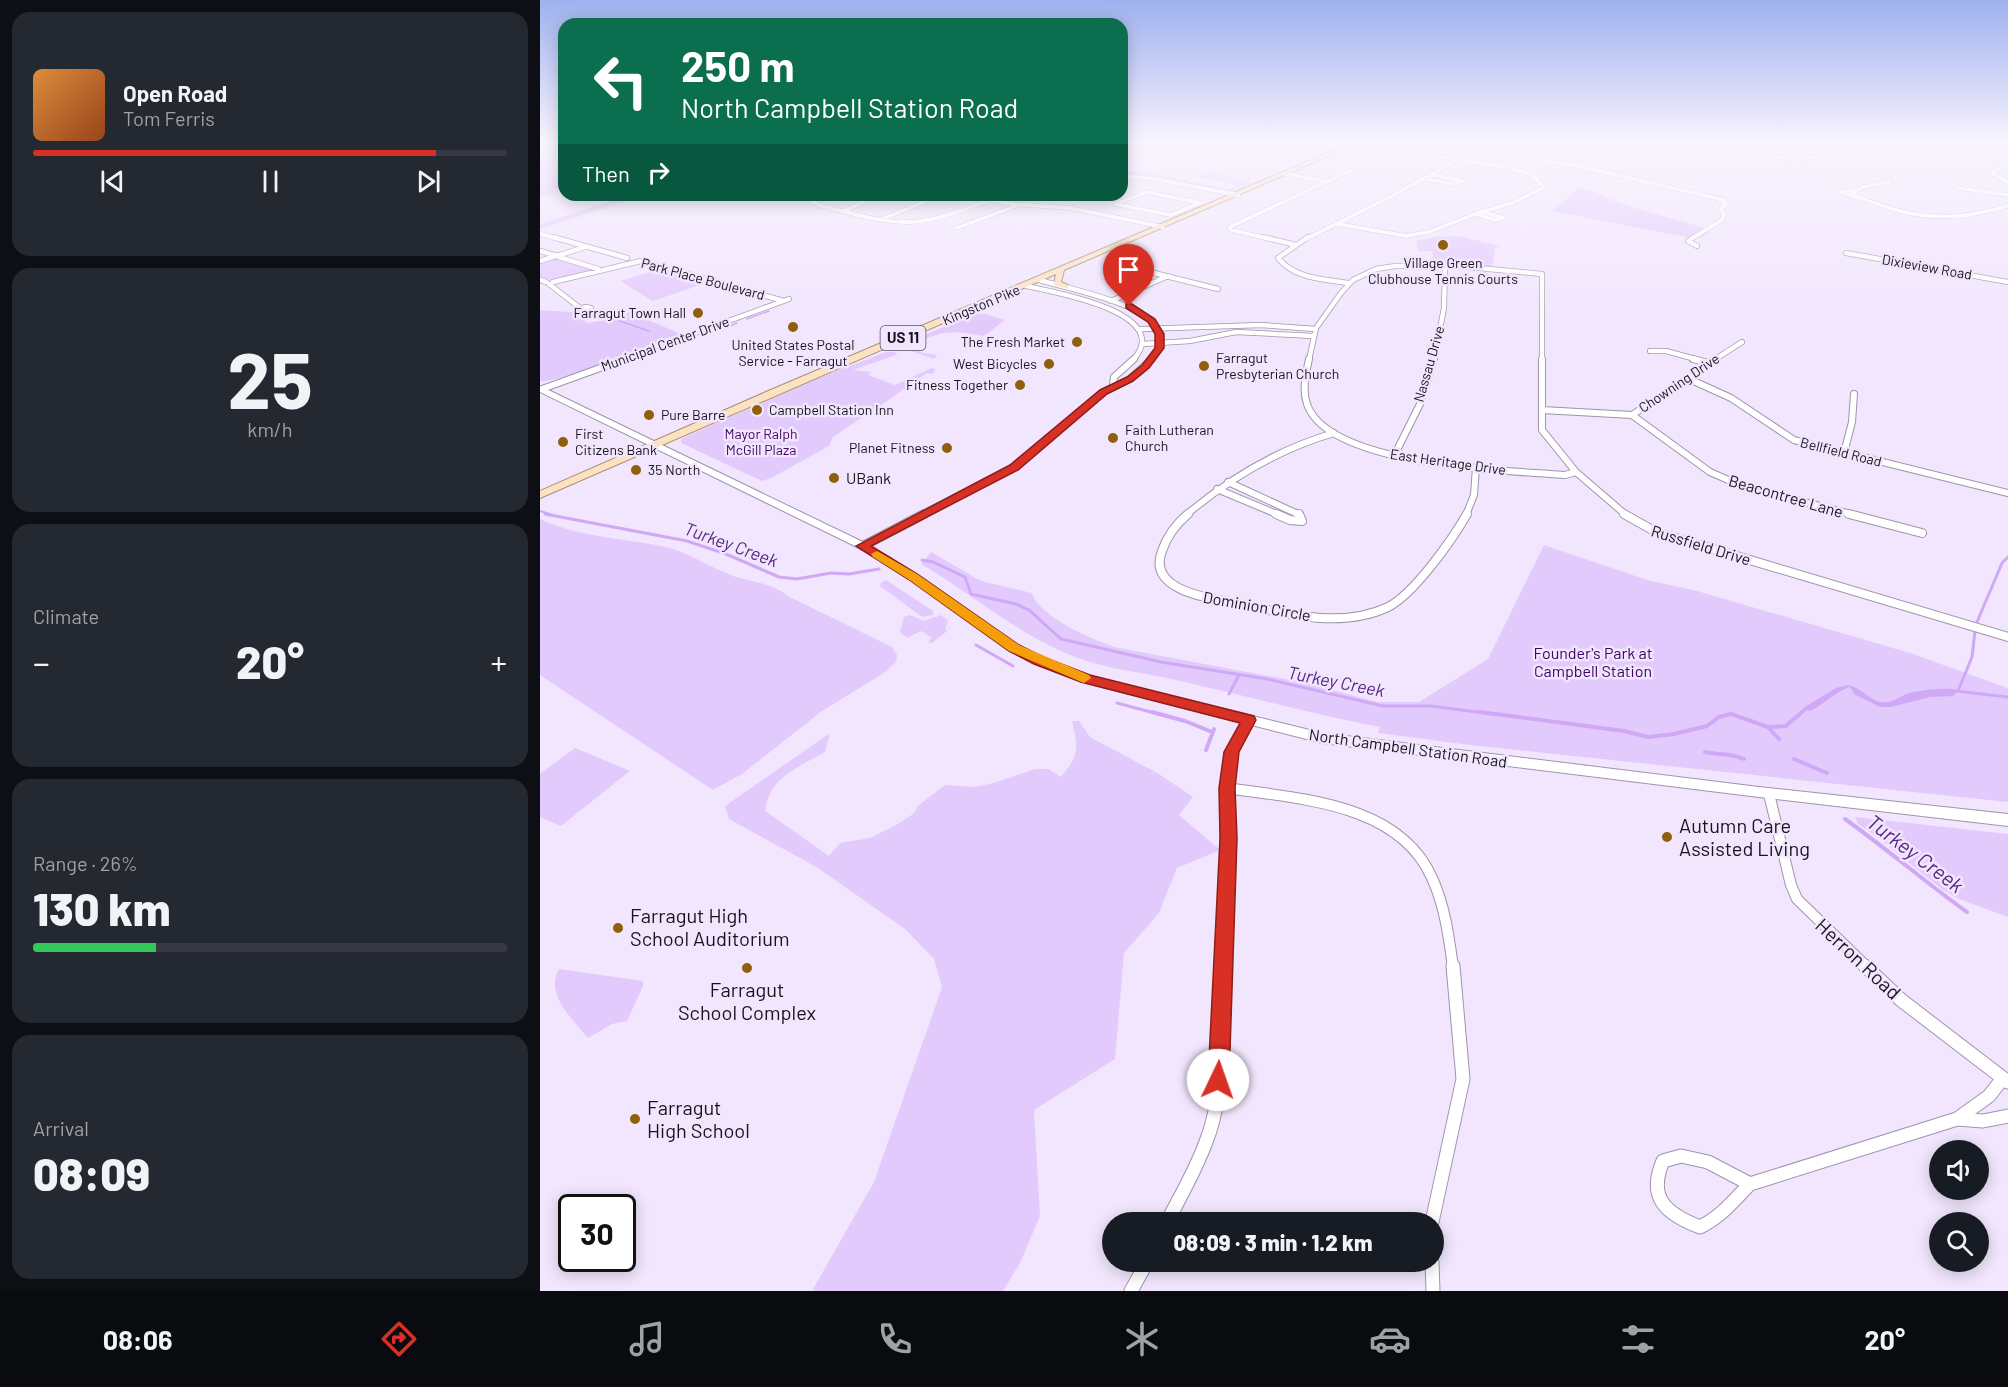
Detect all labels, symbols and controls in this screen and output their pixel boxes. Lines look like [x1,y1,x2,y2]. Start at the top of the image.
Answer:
text: 250 m [681,40,795,90]
icon: left [582,42,660,120]
text: Open Road [123,80,227,106]
text: North Campbell Station Road [681,91,1018,123]
text: Tom Ferris [123,106,215,130]
icon: right [642,156,675,189]
text: Then [582,160,630,186]
icon: previous [96,165,129,198]
icon: pause [254,165,287,198]
icon: next [412,165,445,198]
marker: Village Green Clubhouse Tennis Courts [1436,238,1450,252]
pin [1103,244,1154,306]
street label: Dixieview Road [1881,250,1973,283]
icon: arrive [1112,253,1145,286]
street label: Park Place Boulevard [639,254,767,303]
place label: Village Green Clubhouse Tennis Courts [1368,254,1518,287]
street label: Kingston Pike [939,281,1022,329]
place label: Farragut Town Hall [574,304,686,321]
marker: Farragut Town Hall [691,306,705,320]
street label: Municipal Center Drive [598,312,731,375]
marker: United States Postal Service - Farragut [786,320,800,334]
street label: Nassau Drive [1410,324,1448,404]
road number: US 11 [880,326,926,350]
text: 25 [227,331,313,425]
place label: The Fresh Market [961,333,1065,350]
marker: The Fresh Market [1070,335,1084,349]
place label: United States Postal Service - Farragut [732,336,854,369]
place label: Farragut Presbyterian Church [1216,349,1339,382]
street label: Chowning Drive [1635,349,1722,416]
place label: West Bicycles [953,355,1037,372]
marker: West Bicycles [1042,357,1056,371]
marker: Farragut Presbyterian Church [1197,359,1211,373]
place label: Fitness Together [906,376,1008,393]
marker: Fitness Together [1013,378,1027,392]
place label: Campbell Station Inn [769,401,894,418]
marker: Campbell Station Inn [750,403,764,417]
place label: Pure Barre [661,406,726,423]
marker: Pure Barre [642,408,656,422]
text: km/h [247,417,293,441]
place label: Faith Lutheran Church [1125,421,1214,454]
place label: First Citizens Bank [575,425,657,458]
park label: Mayor Ralph McGill Plaza [724,425,798,458]
marker: Faith Lutheran Church [1106,431,1120,445]
street label: Bellfield Road [1799,433,1884,470]
marker: First Citizens Bank [556,435,570,449]
place label: Planet Fitness [849,439,935,456]
marker: Planet Fitness [940,441,954,455]
street label: East Heritage Drive [1389,445,1507,478]
place label: 35 North [648,461,700,478]
marker: 35 North [629,463,643,477]
place label: UBank [846,468,891,487]
street label: Beacontree Lane [1727,470,1846,521]
marker: UBank [827,471,841,485]
water label: Turkey Creek [681,517,781,571]
street label: Russfield Drive [1649,520,1753,569]
street label: Dominion Circle [1202,587,1313,624]
text: Climate [33,604,99,628]
text: 20° [236,634,304,688]
text: − [33,642,50,682]
text: + [491,642,507,682]
park label: Founder's Park at Campbell Station [1534,643,1653,680]
water label: Turkey Creek [1286,661,1387,701]
street label: North Campbell Station Road [1308,724,1508,771]
water label: Turkey Creek [1863,808,1970,898]
place label: Autumn Care Assisted Living [1679,813,1810,860]
marker: Autumn Care Assisted Living [1660,830,1674,844]
text: Range · 26% [33,851,138,875]
text: 130 km [33,881,171,935]
place label: Farragut High School Auditorium [630,903,790,950]
street label: Herron Road [1811,913,1906,1004]
marker: Farragut High School Auditorium [611,921,625,935]
marker: Farragut School Complex [740,961,754,975]
place label: Farragut School Complex [678,977,817,1024]
position arrow [1186,1048,1250,1112]
place label: Farragut High School [647,1095,750,1142]
marker: Farragut High School [628,1112,642,1126]
text: Arrival [33,1116,89,1140]
map controls [1929,1140,1989,1272]
button: sound [1929,1140,1989,1200]
text: 08:09 [33,1146,150,1200]
speed limit sign: 30 [558,1194,636,1272]
button: search [1929,1212,1989,1272]
text: 08:09 · 3 min · 1.2 km [1173,1229,1373,1255]
icon: directions [378,1318,420,1360]
icon: music [626,1318,668,1360]
icon: phone [874,1318,916,1360]
icon: climate [1121,1318,1163,1360]
icon: car [1369,1318,1411,1360]
icon: filters [1617,1318,1659,1360]
text: 08:06 [103,1323,173,1355]
text: 20° [1864,1323,1905,1355]

